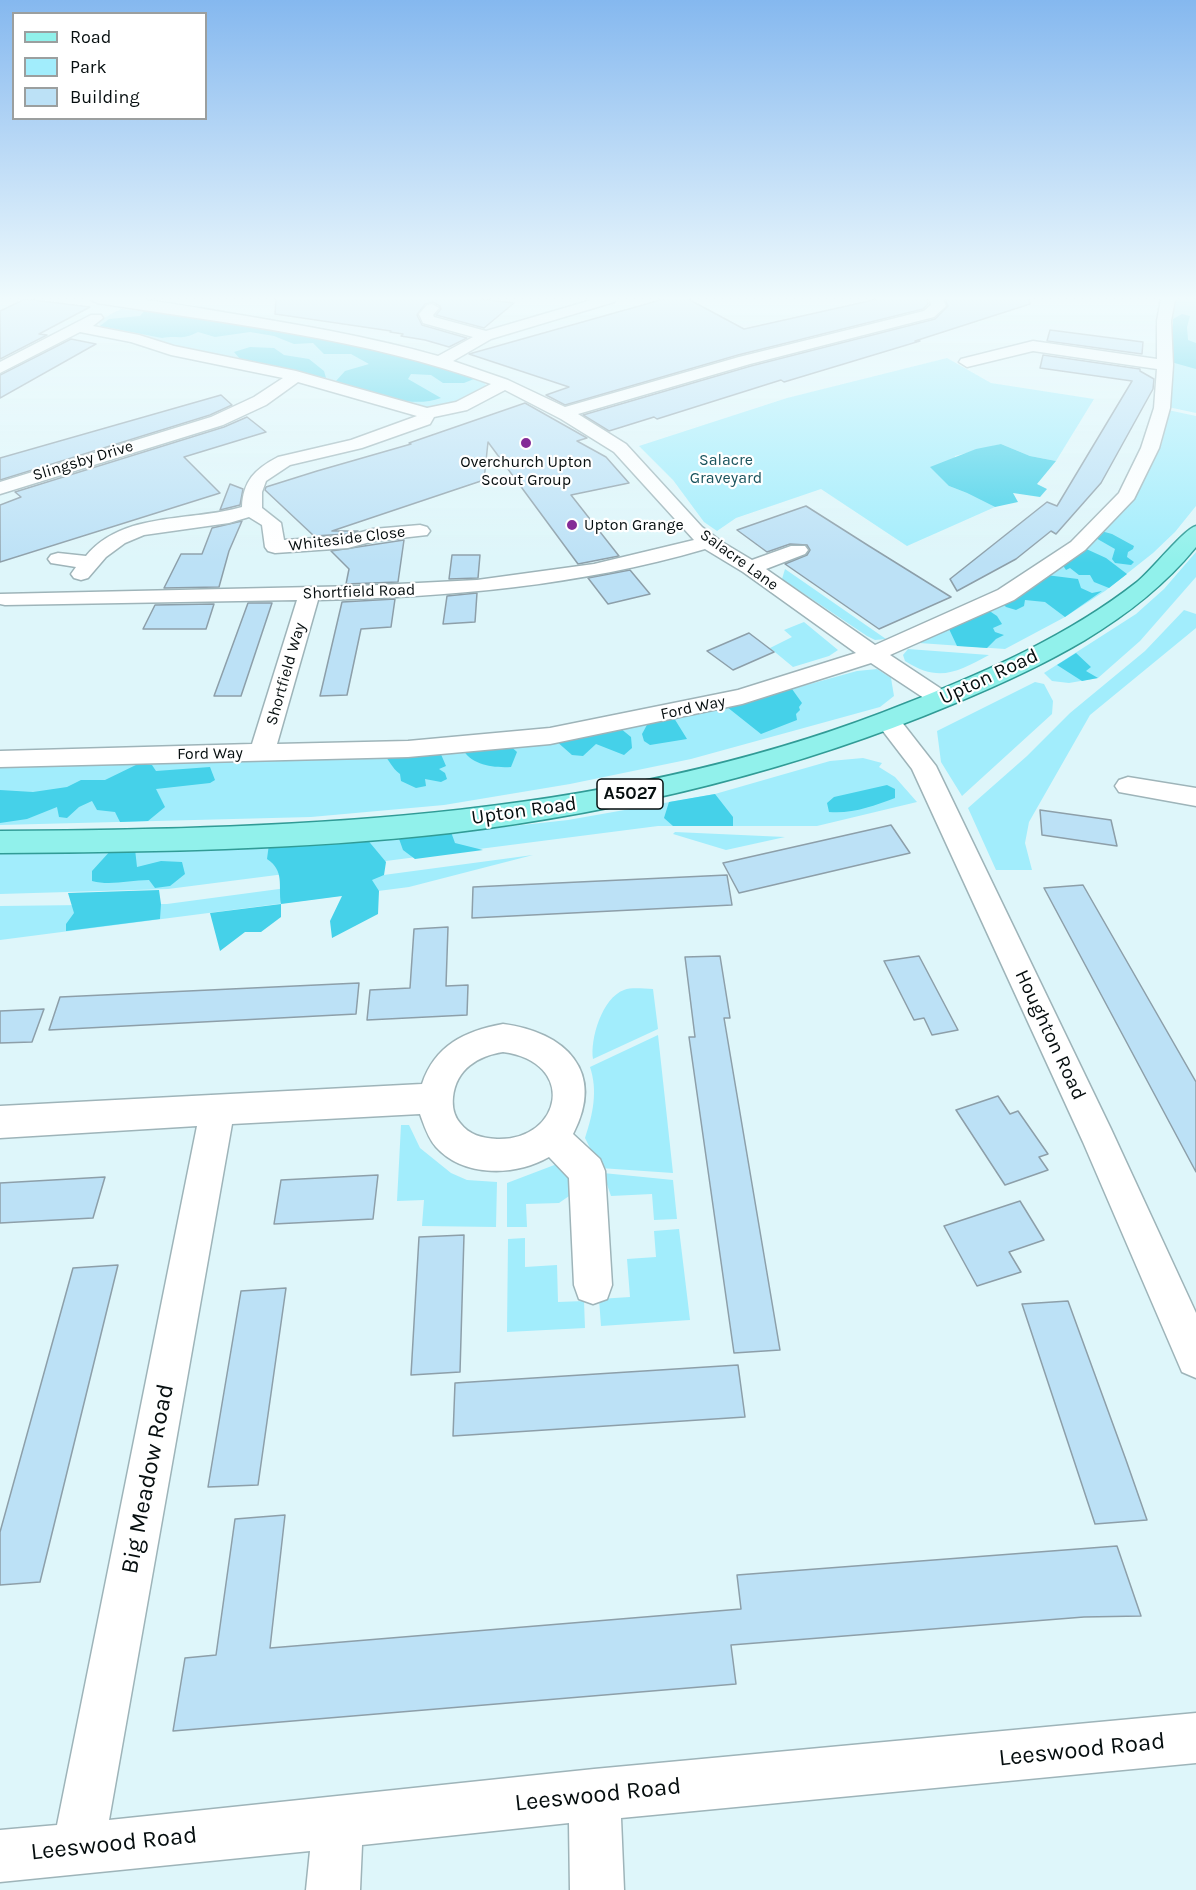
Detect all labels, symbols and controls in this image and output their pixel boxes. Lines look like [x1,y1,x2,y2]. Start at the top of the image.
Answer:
legend [12,12,207,120]
text: Road [70,26,111,48]
text: Park [70,56,107,78]
text: Building [70,86,140,108]
marker: Overchurch Upton Scout Group [519,436,533,450]
street label: Slingsby Drive [30,437,136,485]
park label: Salacre Graveyard [690,450,762,488]
place label: Overchurch Upton Scout Group [460,452,592,490]
place label: Upton Grange [584,515,684,535]
marker: Upton Grange [565,518,579,532]
street label: Whiteside Close [288,522,406,556]
street label: Salacre Lane [696,525,782,595]
street label: Shortfield Road [302,580,416,604]
street label: Shortfield Way [262,620,310,728]
street label: Upton Road [936,644,1042,710]
street label: Ford Way [659,692,727,724]
street label: Ford Way [177,744,243,764]
road number: A5027 [597,779,663,809]
street label: Upton Road [470,792,578,830]
street label: Houghton Road [1009,966,1091,1104]
street label: Big Meadow Road [115,1382,181,1576]
street label: Leeswood Road [997,1727,1167,1773]
street label: Leeswood Road [513,1772,683,1818]
street label: Leeswood Road [29,1821,199,1867]

